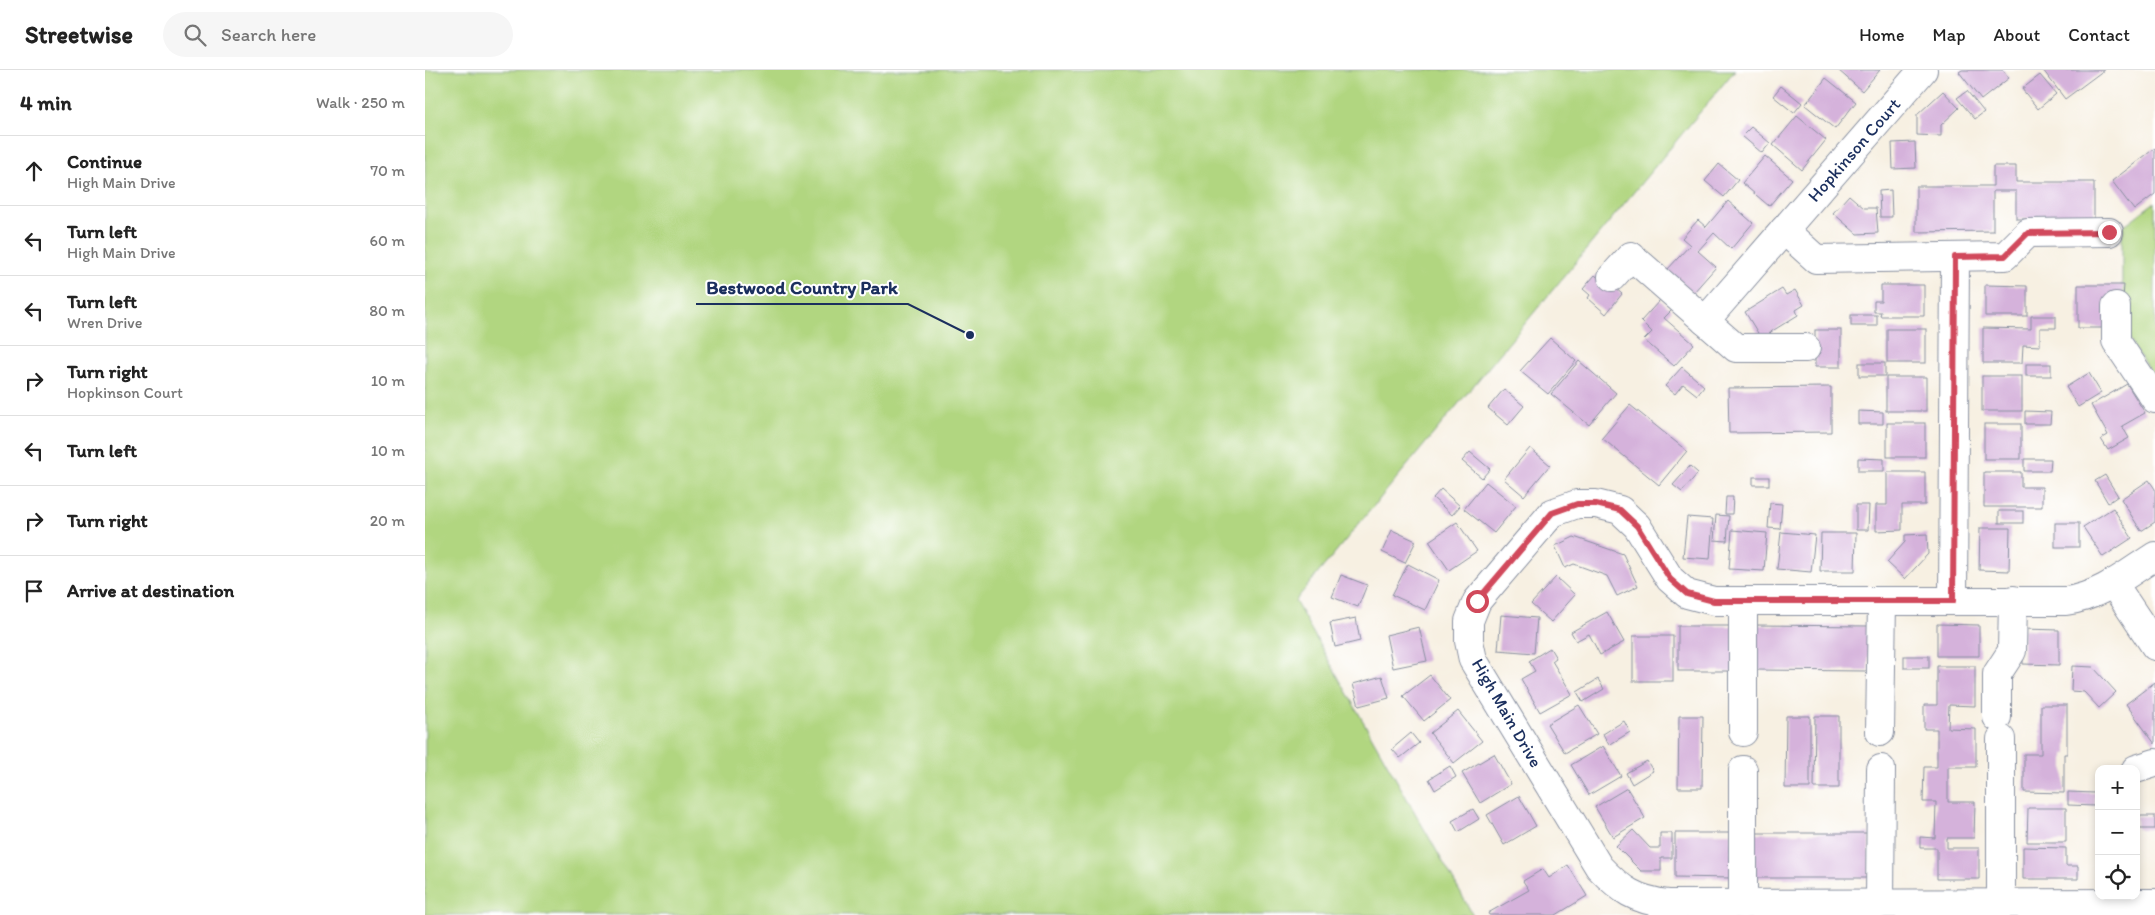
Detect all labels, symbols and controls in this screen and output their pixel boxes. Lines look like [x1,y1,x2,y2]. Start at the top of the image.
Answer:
search box [163,12,513,57]
text: Streetwise [25,20,133,49]
icon: search [181,21,209,49]
text: Search here [221,23,316,46]
text: Home [1859,24,1905,46]
text: Map [1933,24,1966,46]
text: About [1994,24,2040,46]
text: Contact [2068,24,2130,46]
text: 4 min [20,90,72,115]
text: Walk · 250 m [316,93,405,112]
street label: Hopkinson Court [1803,93,1905,206]
text: Continue [67,150,142,173]
icon: ahead [20,157,48,185]
text: 70 m [370,161,405,180]
text: High Main Drive [67,173,176,192]
text: Turn left [67,220,137,243]
route end [2098,221,2121,244]
icon: left [20,227,48,255]
text: 60 m [370,231,405,250]
text: High Main Drive [67,243,176,262]
callout: Bestwood Country Park [696,270,908,304]
text: Bestwood Country Park [706,276,898,299]
text: Turn left [67,290,137,313]
icon: left [20,297,48,325]
text: 80 m [369,301,405,320]
text: Wren Drive [67,313,143,332]
text: Turn right [67,360,148,383]
icon: right [20,367,48,395]
text: 10 m [371,371,405,390]
text: Hopkinson Court [67,383,183,402]
icon: left [20,437,48,465]
text: Turn left [67,439,137,462]
text: 10 m [371,441,405,460]
icon: right [20,507,48,535]
text: Turn right [67,509,148,532]
text: 20 m [370,511,405,530]
icon: arrive [20,577,48,605]
text: Arrive at destination [67,579,234,602]
route start [1466,590,1489,613]
street label: High Main Drive [1467,655,1547,771]
map controls [2095,765,2140,900]
button: + [2095,765,2140,810]
button: − [2095,810,2140,855]
button: locate [2095,855,2140,900]

